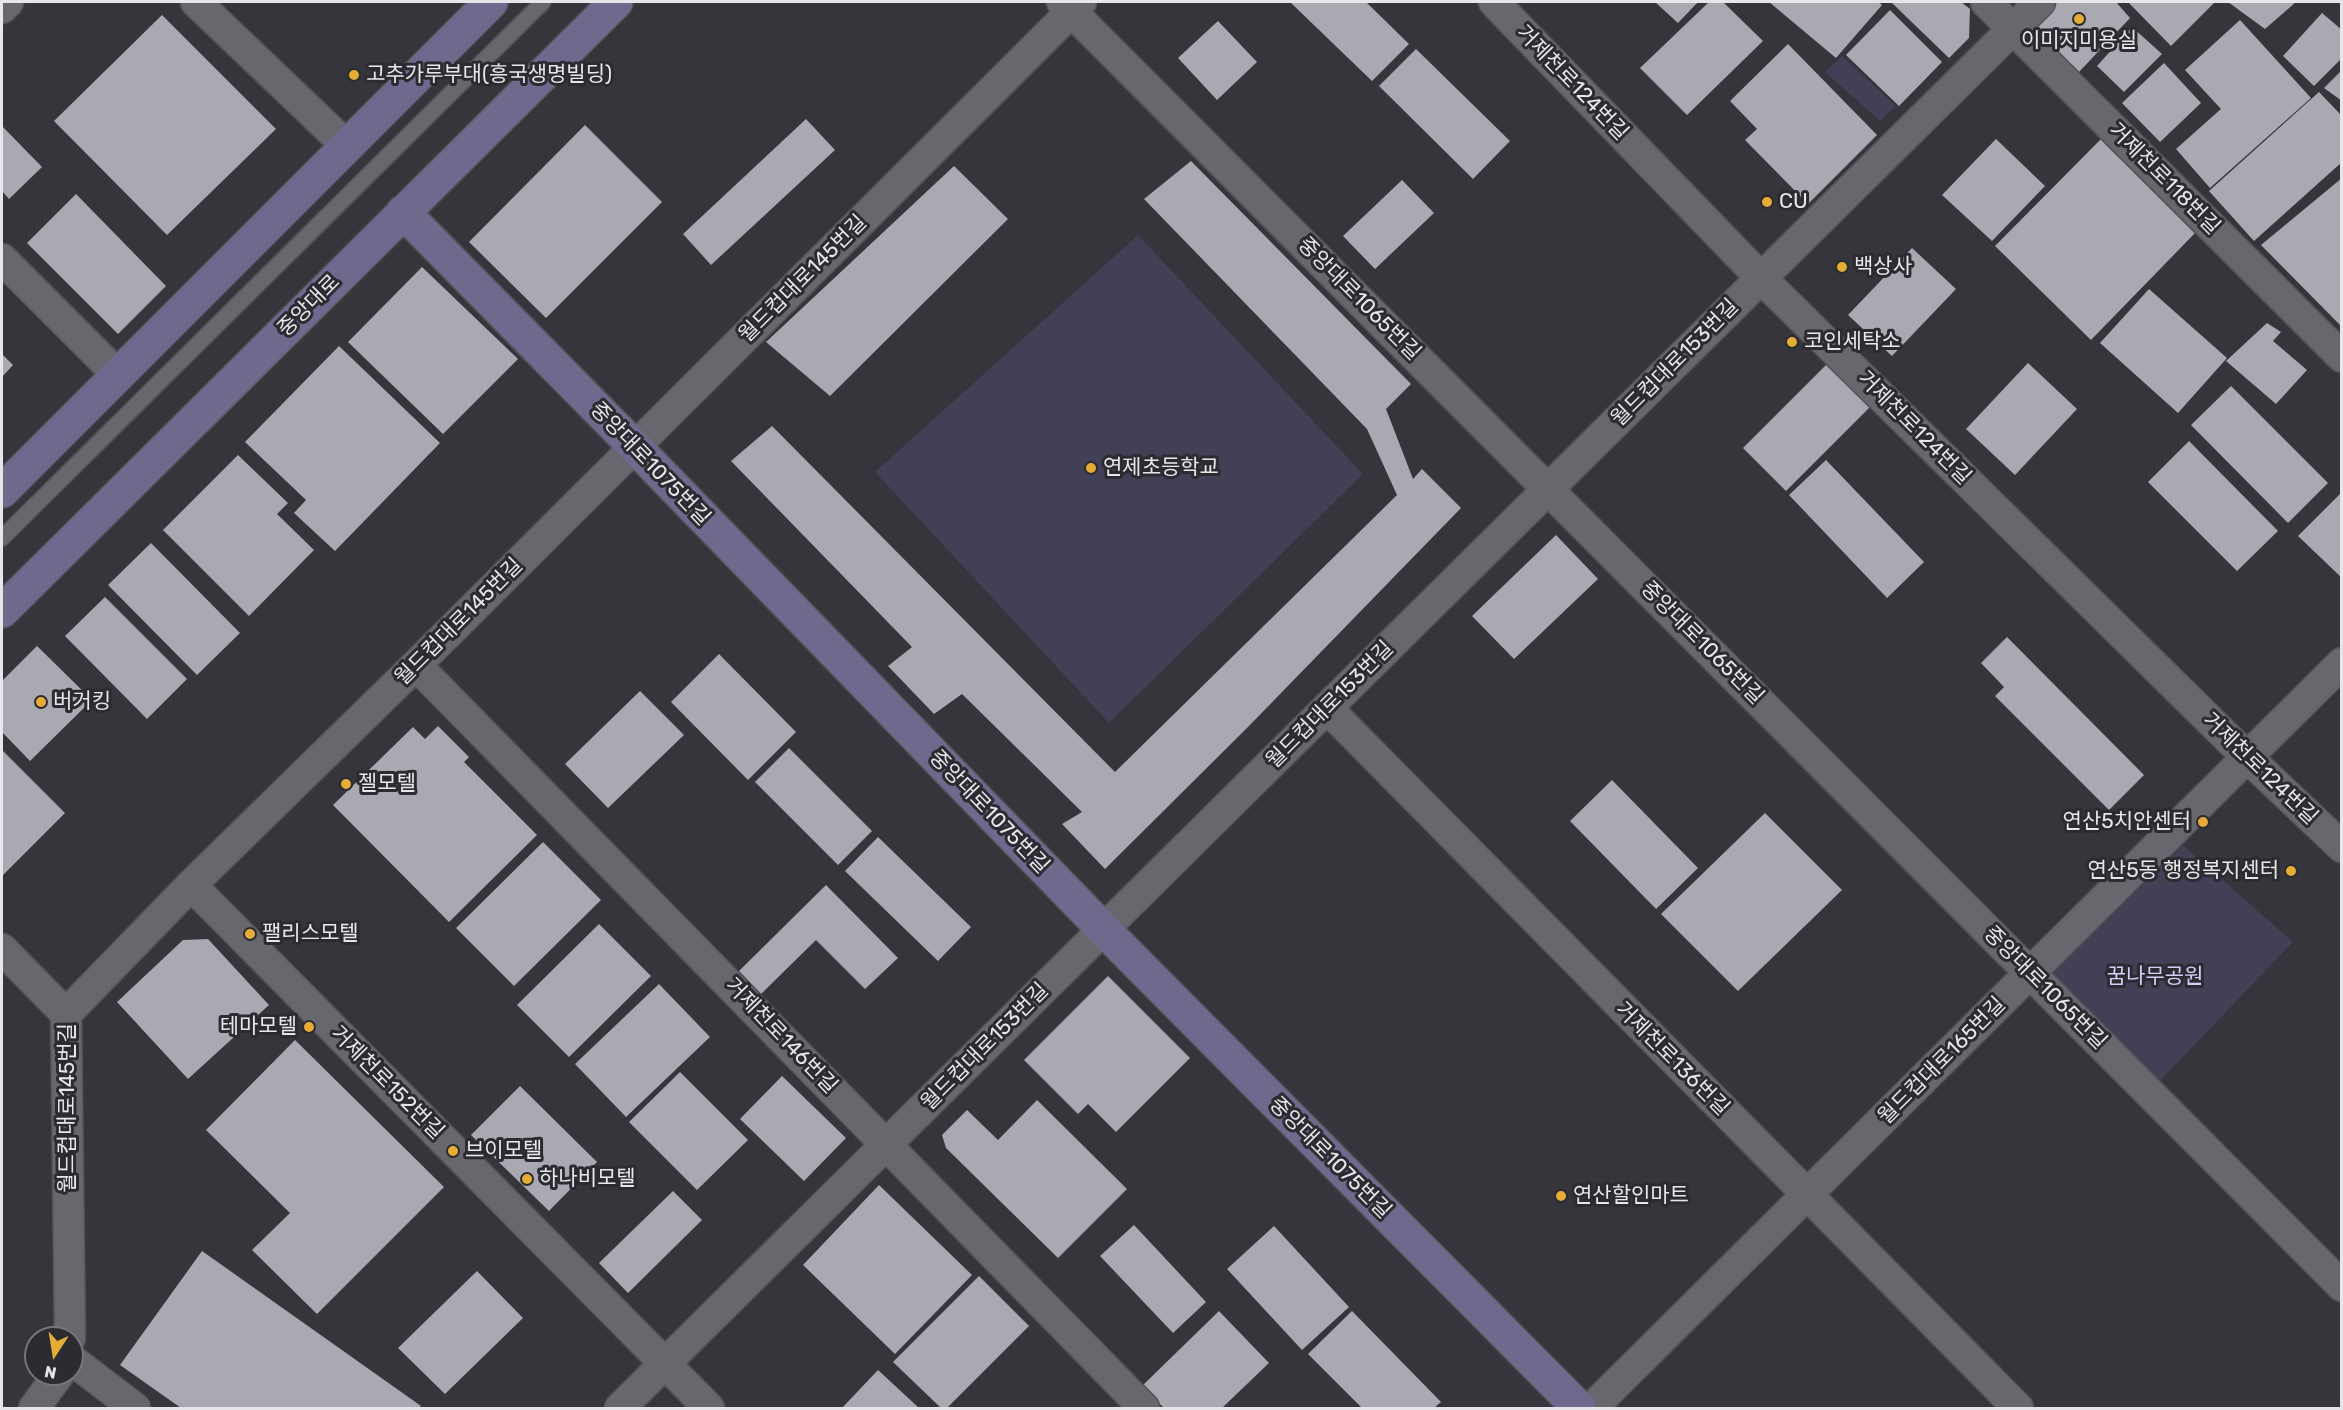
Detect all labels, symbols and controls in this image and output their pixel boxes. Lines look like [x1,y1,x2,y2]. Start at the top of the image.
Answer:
marker: 이미지미용실 [2072,12,2086,26]
street label: 거제천로124번길 [1511,20,1633,146]
place label: 이미지미용실 [2021,28,2137,54]
place label: 고추가루부대(흥국생명빌딩) [366,62,612,88]
marker: 고추가루부대(흥국생명빌딩) [347,68,361,82]
street label: 거제천로118번길 [2103,118,2225,240]
place label: CU [1779,189,1808,215]
marker: CU [1760,195,1774,209]
street label: 월드컵대로145번길 [734,210,872,348]
street label: 중앙대로1065번길 [1292,232,1426,366]
place label: 백상사 [1854,254,1912,280]
marker: 백상사 [1835,260,1849,274]
street label: 중앙대로 [273,270,345,342]
street label: 월드컵대로153번길 [1606,294,1744,432]
place label: 코인세탁소 [1804,329,1901,355]
marker: 코인세탁소 [1785,335,1799,349]
street label: 거제천로124번길 [1852,366,1976,490]
street label: 중앙대로1075번길 [585,397,715,531]
place label: 연제초등학교 [1103,455,1219,481]
marker: 연제초등학교 [1084,461,1098,475]
street label: 월드컵대로145번길 [390,553,528,691]
street label: 중앙대로1065번길 [1635,576,1769,710]
street label: 월드컵대로153번길 [1261,636,1399,774]
place label: 버거킹 [53,689,111,715]
marker: 버거킹 [34,695,48,709]
street label: 거제천로124번길 [2197,708,2323,830]
street label: 중앙대로1075번길 [924,745,1054,879]
place label: 젤모텔 [358,771,416,797]
marker: 젤모텔 [339,777,353,791]
place label: 연산5치안센터 [2063,809,2191,835]
marker: 연산5치안센터 [2196,815,2210,829]
place label: 연산5동 행정복지센터 [2088,858,2279,884]
marker: 연산5동 행정복지센터 [2284,864,2298,878]
place label: 팰리스모텔 [262,921,359,947]
street label: 중앙대로1065번길 [1978,921,2112,1055]
marker: 팰리스모텔 [243,927,257,941]
park label: 꿈나무공원 [2107,964,2203,990]
street label: 거제천로146번길 [720,973,842,1099]
street label: 월드컵대로153번길 [916,978,1054,1116]
street label: 월드컵대로165번길 [1873,992,2011,1130]
street label: 거제천로136번길 [1610,997,1734,1121]
place label: 테마모텔 [220,1014,297,1040]
marker: 테마모텔 [302,1020,316,1034]
street label: 거제천로152번길 [325,1021,449,1145]
street label: 월드컵대로145번길 [55,1023,81,1193]
street label: 중앙대로1075번길 [1264,1092,1396,1224]
place label: 브이모텔 [465,1138,542,1164]
marker: 브이모텔 [446,1144,460,1158]
place label: 하나비모텔 [539,1166,636,1192]
marker: 하나비모텔 [520,1172,534,1186]
place label: 연산할인마트 [1573,1183,1689,1209]
marker: 연산할인마트 [1554,1189,1568,1203]
north arrow [24,1326,84,1386]
text: N [43,1362,58,1383]

